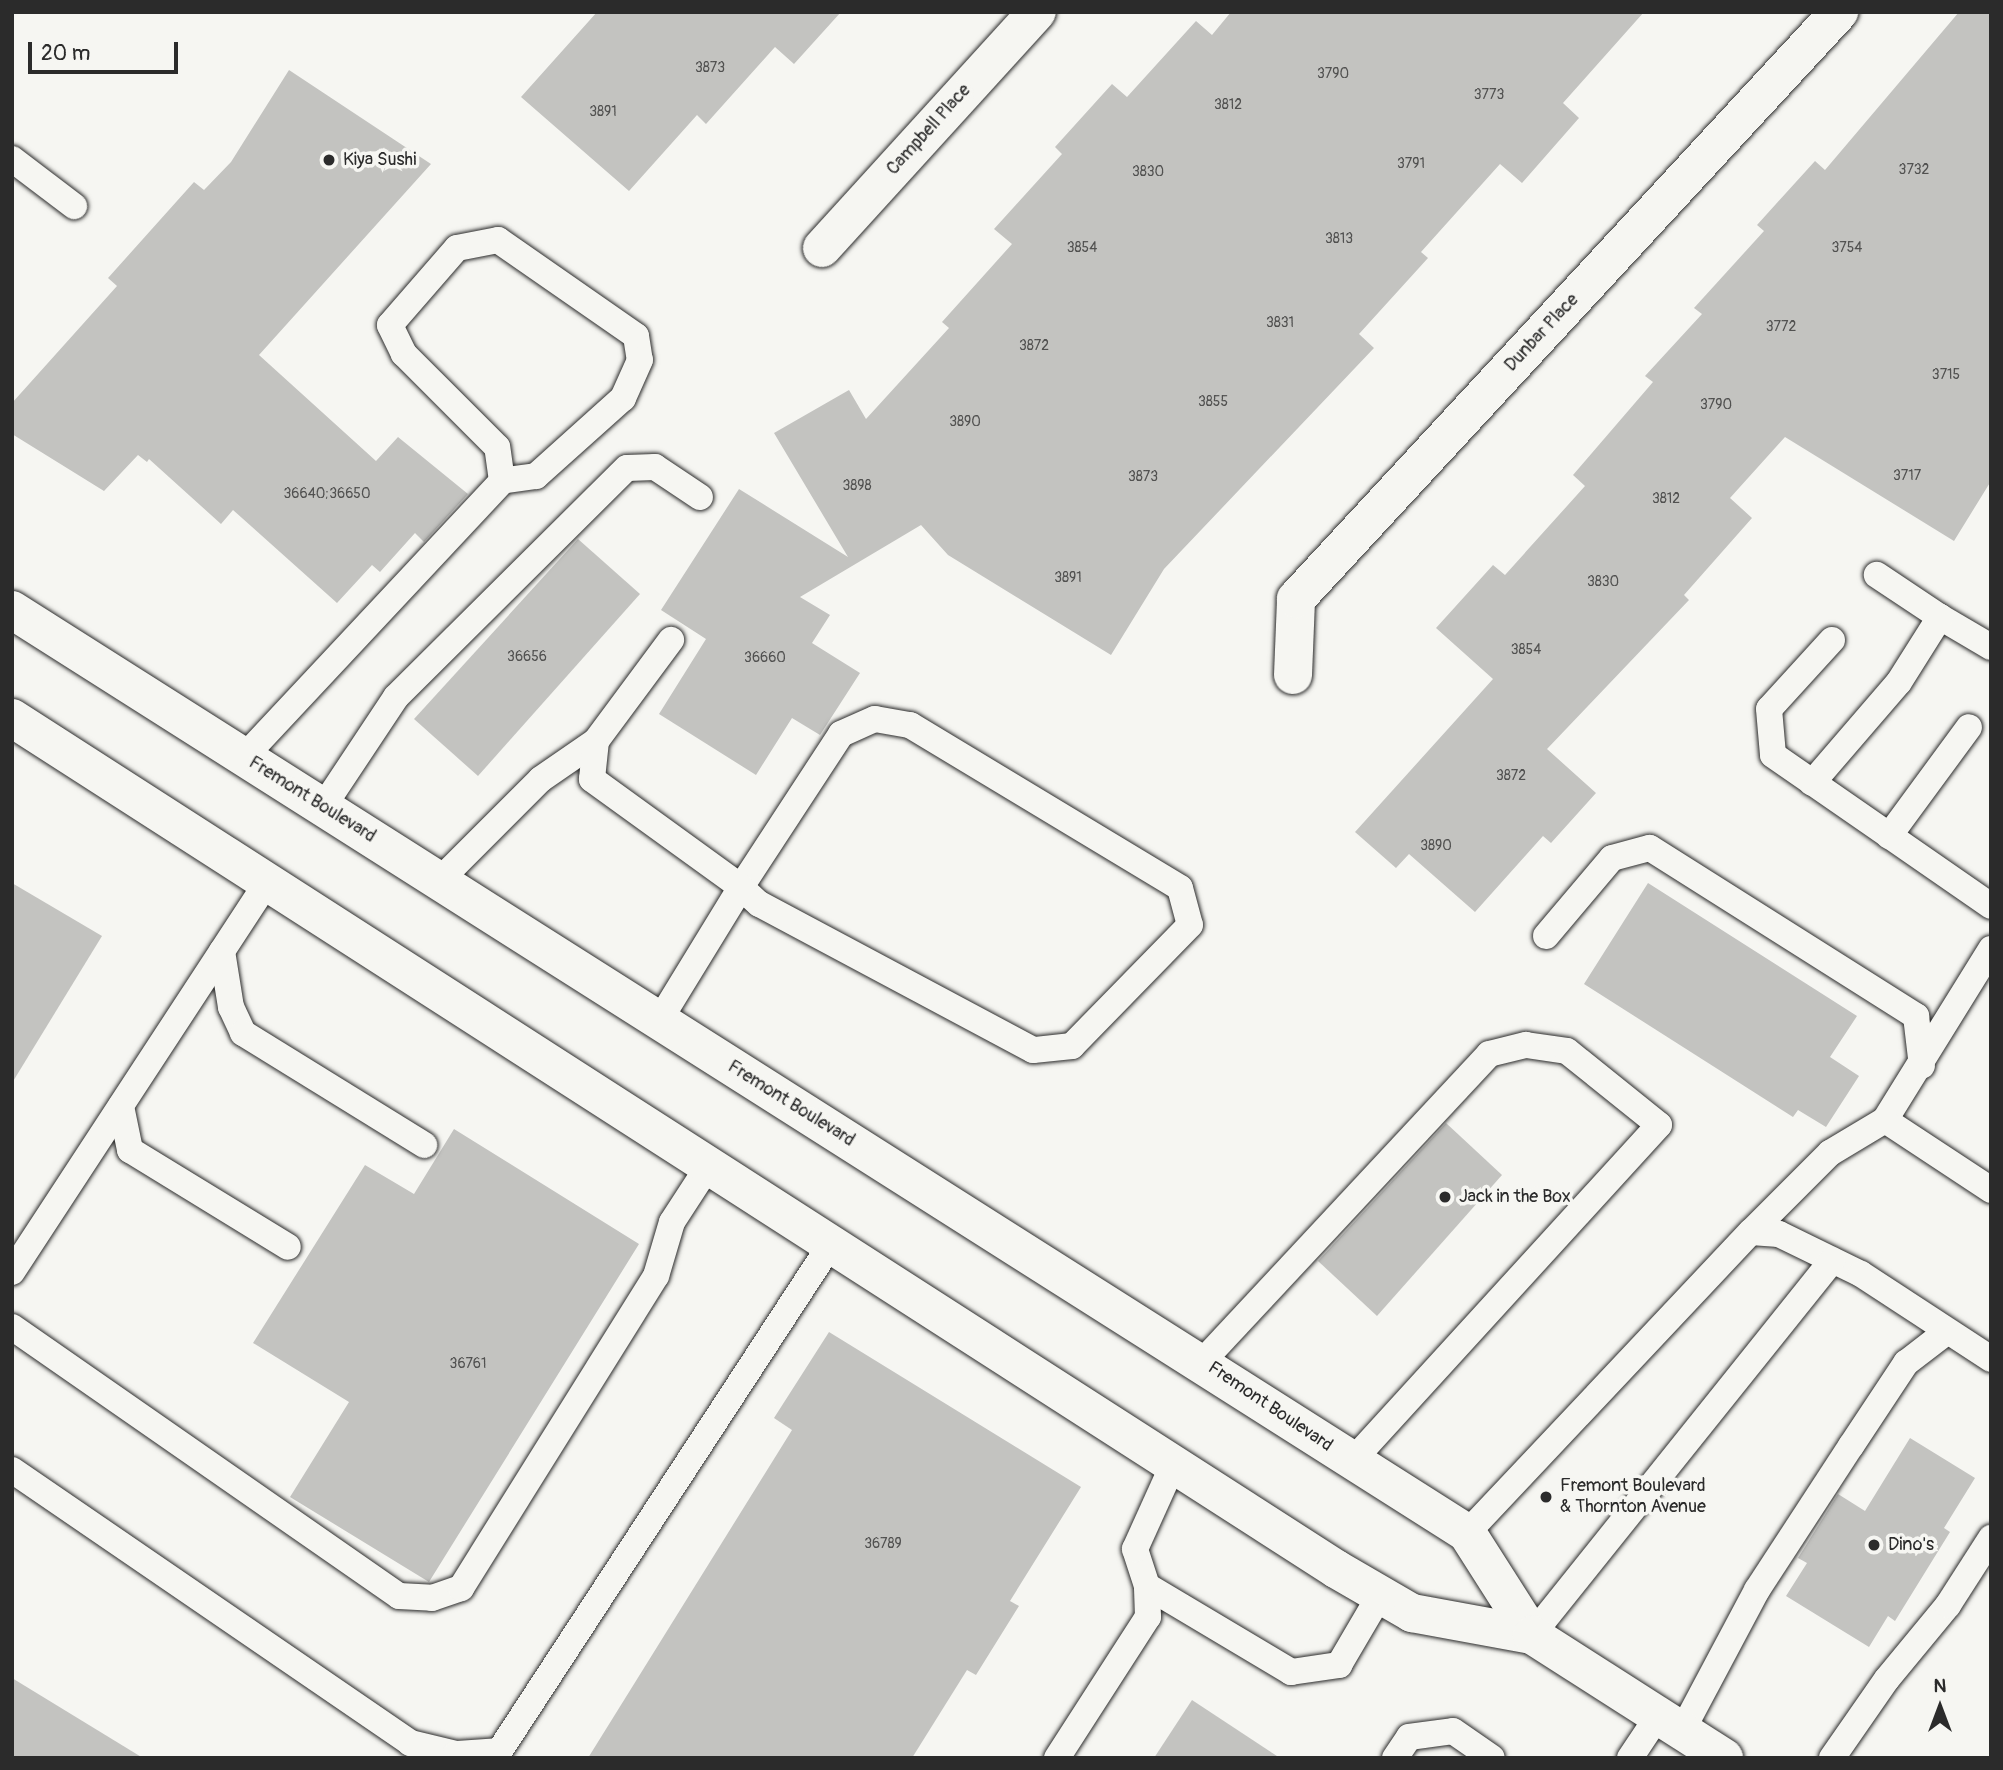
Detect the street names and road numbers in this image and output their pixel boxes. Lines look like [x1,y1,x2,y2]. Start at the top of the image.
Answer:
street label: Campbell Place [883,80,975,180]
street label: Dunbar Place [1501,290,1583,376]
street label: Fremont Boulevard [245,752,379,848]
street label: Fremont Boulevard [724,1056,858,1152]
street label: Fremont Boulevard [1204,1357,1336,1457]

